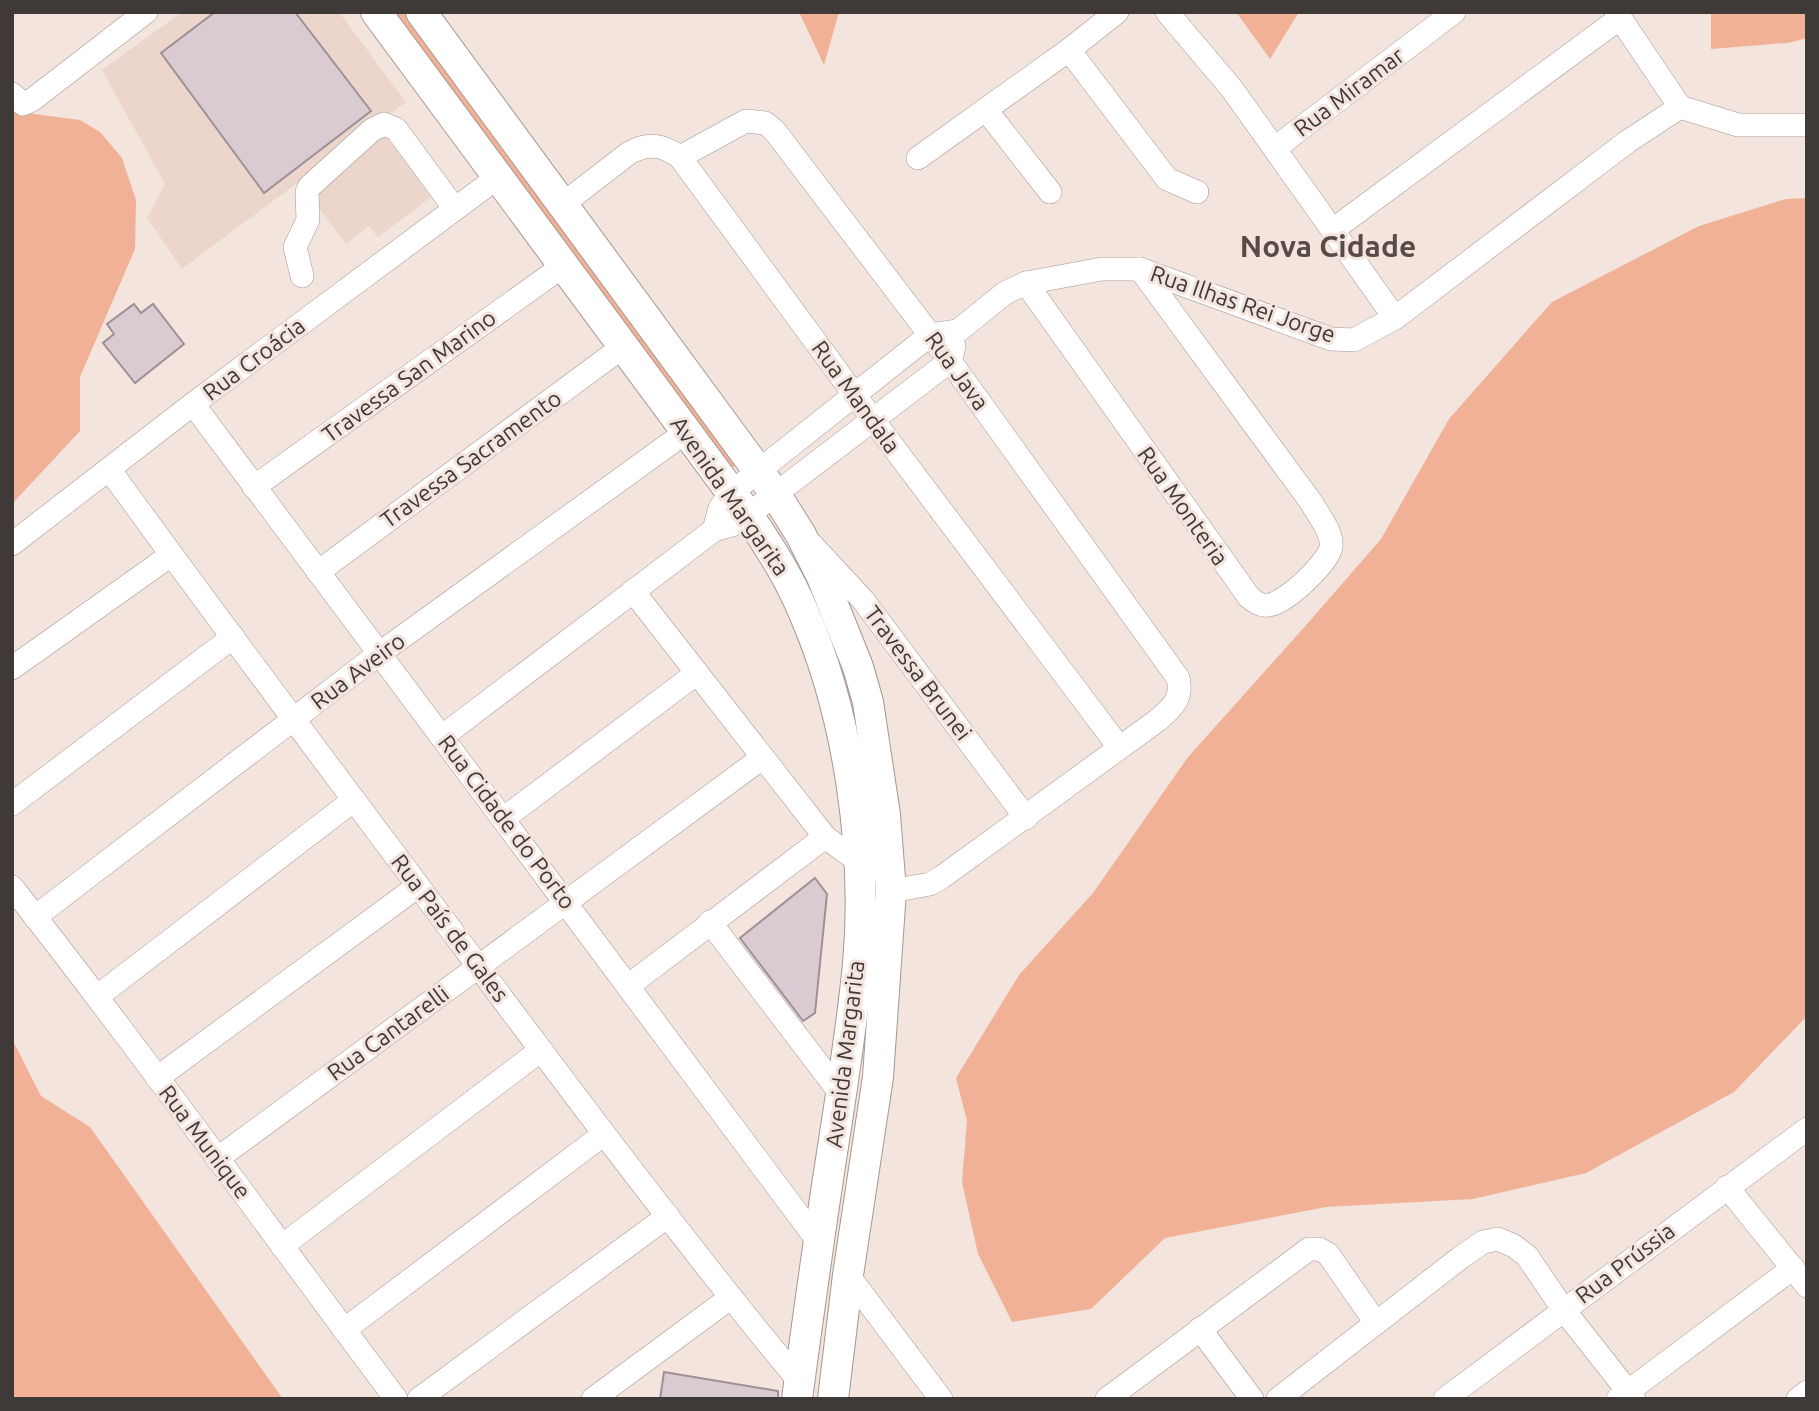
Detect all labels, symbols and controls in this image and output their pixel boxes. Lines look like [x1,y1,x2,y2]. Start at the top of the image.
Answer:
street label: Rua Miramar [1289,42,1409,141]
district label: Nova Cidade [1240,229,1416,263]
street label: Rua Ilhas Rei Jorge [1147,260,1339,347]
street label: Travessa San Marino [317,304,500,447]
street label: Rua Croácia [198,312,309,405]
street label: Rua Java [921,327,994,415]
street label: Rua Mandala [807,336,906,458]
street label: Travessa Sacramento [376,385,566,532]
street label: Avenida Margarita [666,411,795,580]
street label: Rua Monteria [1133,442,1233,570]
street label: Travessa Brunei [860,601,977,745]
street label: Rua Aveiro [306,627,409,714]
street label: Rua Cidade do Porto [434,730,581,914]
street label: Rua País de Gales [387,849,514,1006]
street label: Avenida Margarita [821,959,868,1149]
street label: Rua Cantarelli [322,980,453,1085]
street label: Rua Munique [155,1080,256,1203]
street label: Rua Prússia [1570,1217,1679,1308]

